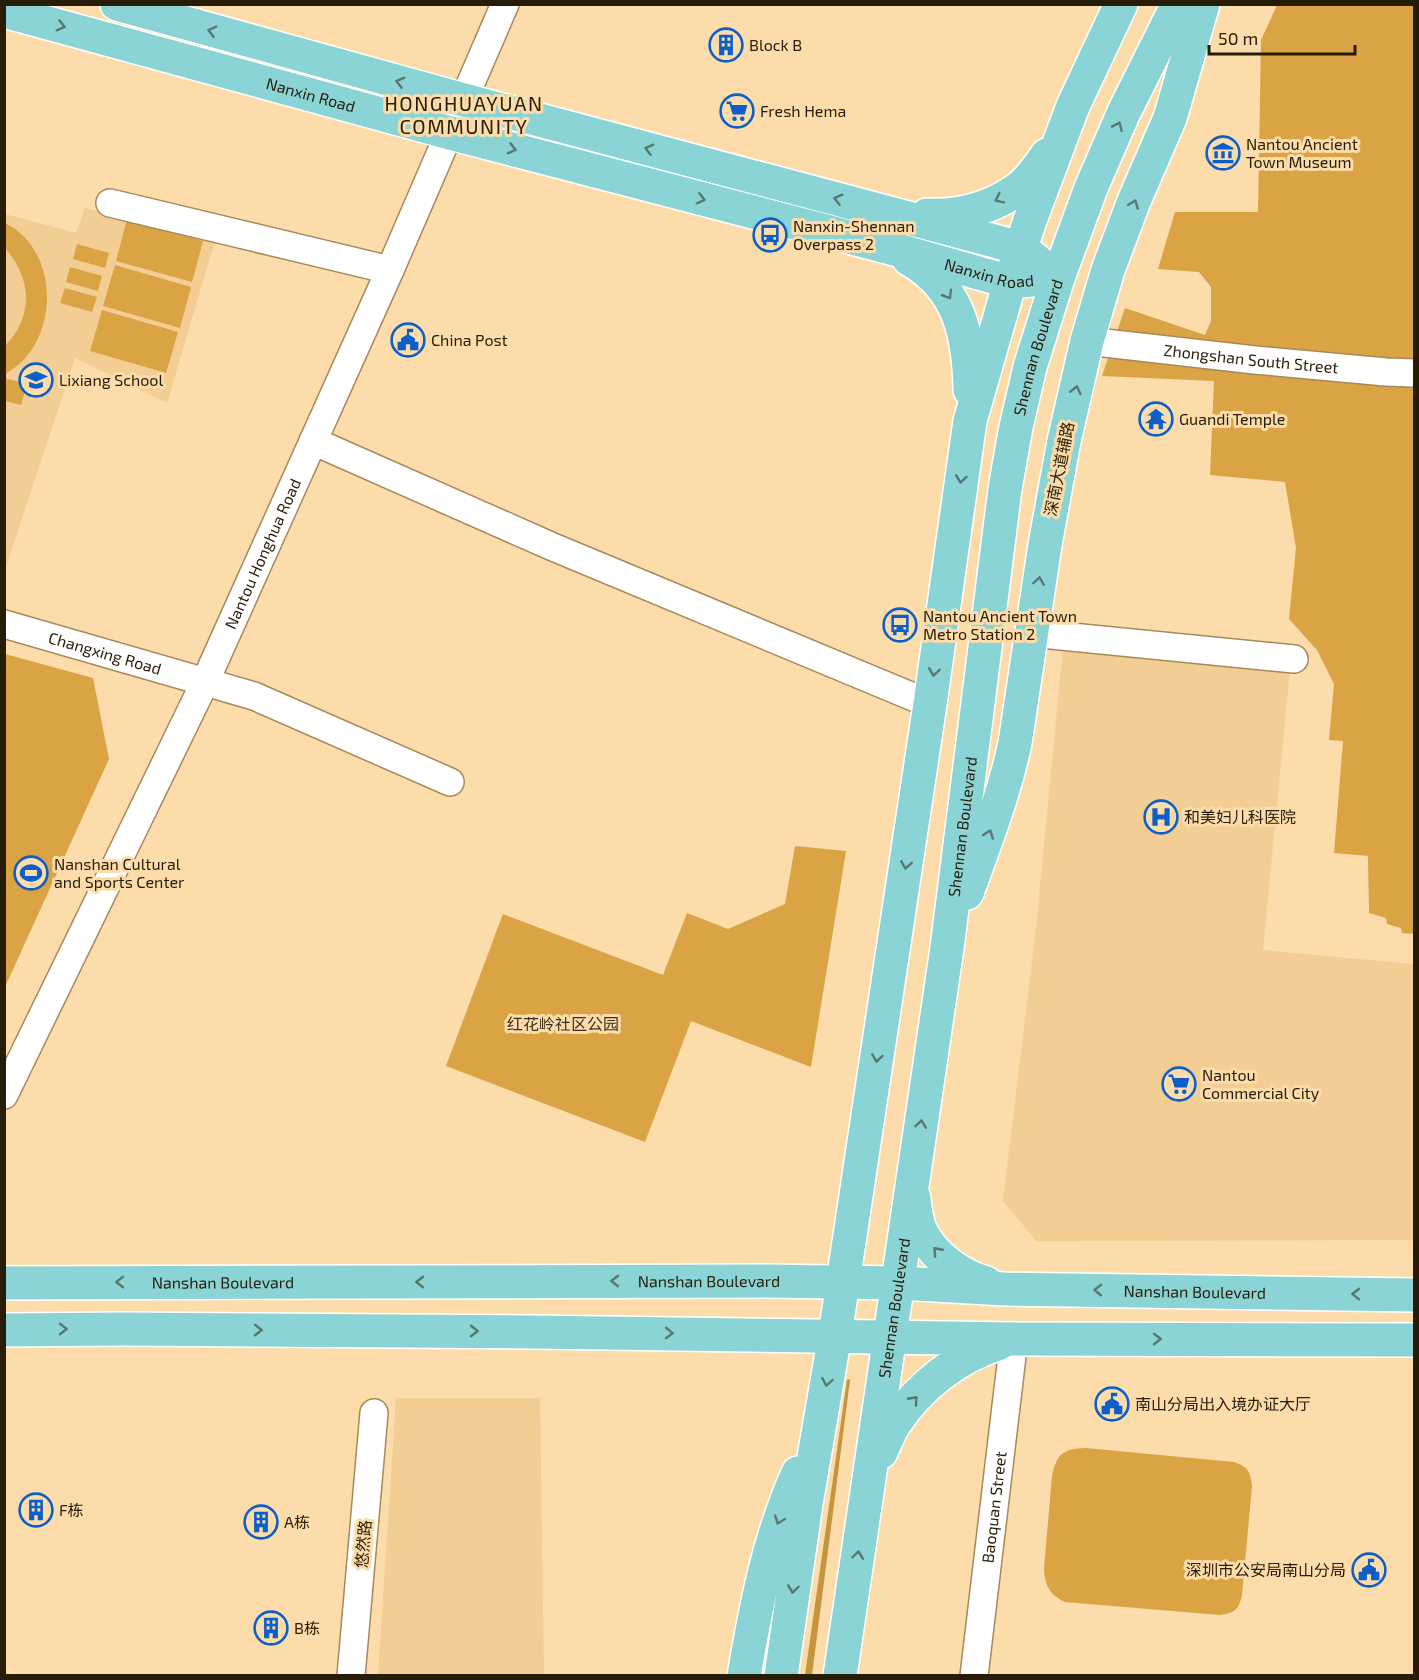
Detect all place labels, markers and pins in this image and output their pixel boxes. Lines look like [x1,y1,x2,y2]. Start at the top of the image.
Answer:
building icon: Block B [708,27,744,63]
place label: Block B [749,35,802,54]
supermarket icon: Fresh Hema [719,93,755,129]
place label: Fresh Hema [760,101,846,120]
place label: Nantou Ancient Town Museum [1246,134,1358,171]
museum icon: Nantou Ancient Town Museum [1205,135,1241,171]
place label: Nanxin-Shennan Overpass 2 [793,216,915,253]
bus stop icon: Nanxin-Shennan Overpass 2 [752,217,788,253]
public building icon: China Post [390,322,426,358]
place label: China Post [431,330,508,349]
school or university icon: Lixiang School [18,362,54,398]
place label: Lixiang School [59,370,163,389]
temple icon: Guandi Temple [1138,401,1174,437]
place label: Guandi Temple [1179,409,1285,428]
place label: Nantou Ancient Town Metro Station 2 [923,606,1077,643]
bus stop icon: Nantou Ancient Town Metro Station 2 [882,607,918,643]
hospital icon: 和美妇儿科医院 [1143,799,1179,835]
place label: 和美妇儿科医院 [1184,807,1296,826]
place label: Nanshan Cultural and Sports Center [54,854,185,891]
sports icon: Nanshan Cultural and Sports Center [13,855,49,891]
place label: Nantou Commercial City [1202,1065,1320,1102]
supermarket icon: Nantou Commercial City [1161,1066,1197,1102]
public building icon: 南山分局出入境办证大厅 [1094,1386,1130,1422]
place label: 南山分局出入境办证大厅 [1135,1394,1311,1413]
building icon: F栋 [18,1492,54,1528]
place label: F栋 [59,1500,84,1519]
building icon: A栋 [243,1504,279,1540]
place label: A栋 [284,1512,310,1531]
public building icon: 深圳市公安局南山分局 [1351,1552,1387,1588]
place label: 深圳市公安局南山分局 [1186,1560,1346,1579]
building icon: B栋 [253,1610,289,1646]
place label: B栋 [294,1618,320,1637]

